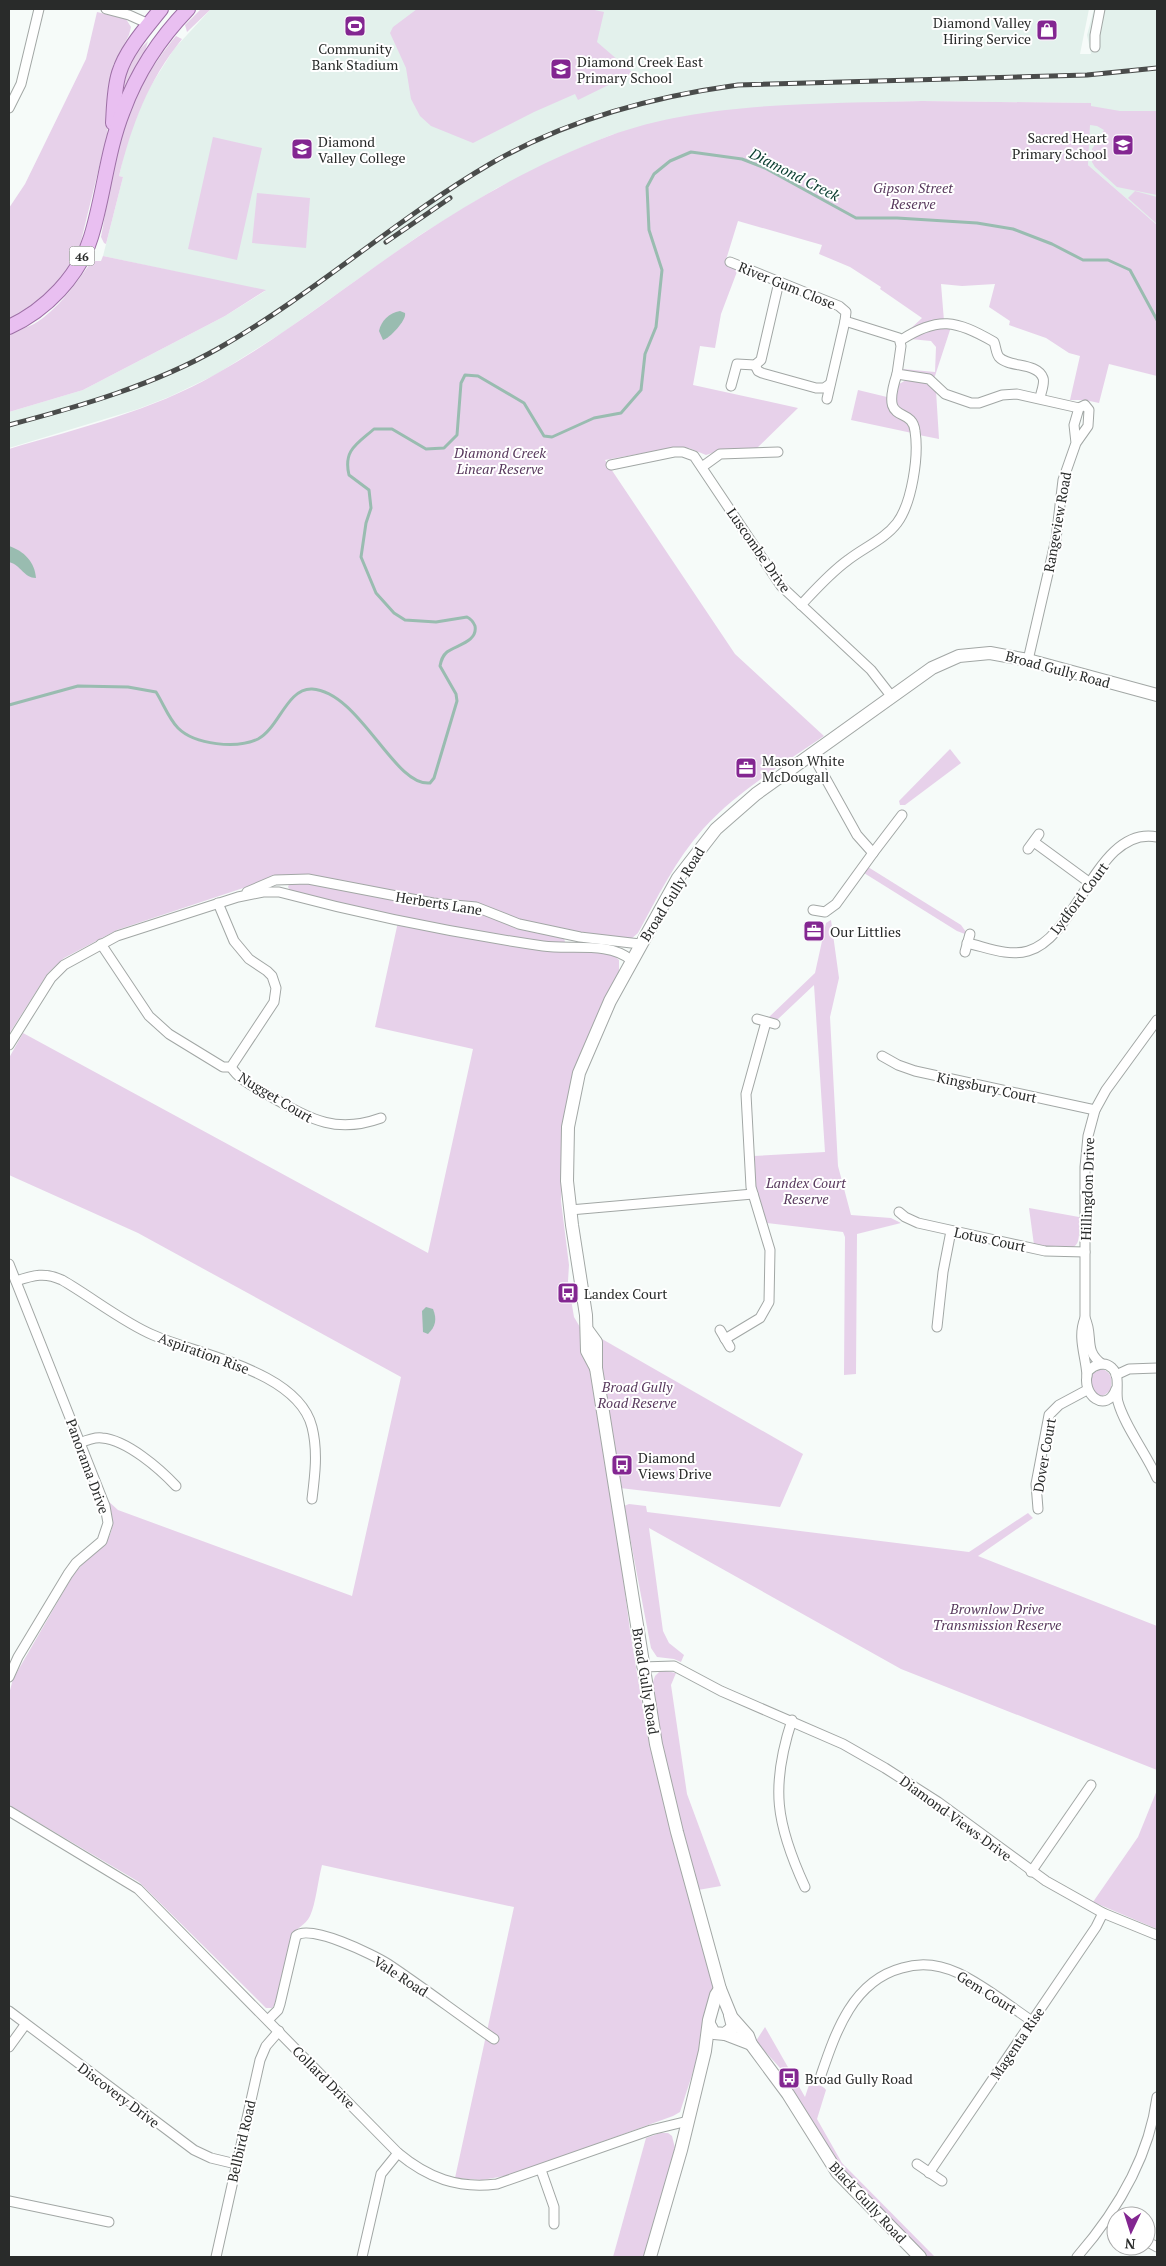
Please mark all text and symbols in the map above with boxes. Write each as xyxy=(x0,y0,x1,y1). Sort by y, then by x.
place label: Diamond Valley Hiring Service xyxy=(933,13,1032,48)
sports icon: Community Bank Stadium xyxy=(343,14,367,38)
shop icon: Diamond Valley Hiring Service xyxy=(1035,18,1059,42)
place label: Community Bank Stadium xyxy=(312,39,398,74)
place label: Diamond Creek East Primary School xyxy=(577,52,704,87)
school or university icon: Diamond Creek East Primary School xyxy=(549,57,573,81)
place label: Sacred Heart Primary School xyxy=(1012,128,1108,163)
place label: Diamond Valley College xyxy=(318,132,406,167)
school or university icon: Sacred Heart Primary School xyxy=(1111,133,1135,157)
school or university icon: Diamond Valley College xyxy=(290,137,314,161)
water label: Diamond Creek xyxy=(746,142,844,206)
park label: Gipson Street Reserve xyxy=(873,178,953,213)
road number: 46 xyxy=(70,247,94,266)
street label: River Gum Close xyxy=(736,257,838,313)
park label: Diamond Creek Linear Reserve xyxy=(453,443,546,478)
street label: Rangeview Road xyxy=(1039,470,1075,574)
street label: Luscombe Drive xyxy=(723,504,795,596)
street label: Broad Gully Road xyxy=(1003,646,1113,692)
place label: Mason White McDougall xyxy=(762,751,844,786)
office icon: Mason White McDougall xyxy=(734,756,758,780)
street label: Broad Gully Road xyxy=(635,843,709,945)
street label: Lydford Court xyxy=(1046,857,1113,938)
street label: Herberts Lane xyxy=(394,887,484,919)
office icon: Our Littlies xyxy=(802,919,826,943)
place label: Our Littlies xyxy=(830,922,901,941)
street label: Nugget Court xyxy=(235,1067,317,1127)
street label: Kingsbury Court xyxy=(935,1067,1040,1107)
street label: Hillingdon Drive xyxy=(1076,1137,1098,1241)
park label: Landex Court Reserve xyxy=(765,1173,846,1208)
street label: Lotus Court xyxy=(952,1222,1028,1256)
bus stop icon: Landex Court xyxy=(556,1281,580,1305)
place label: Landex Court xyxy=(584,1284,668,1303)
street label: Aspiration Rise xyxy=(156,1328,252,1378)
park label: Broad Gully Road Reserve xyxy=(596,1377,677,1412)
street label: Panorama Drive xyxy=(62,1416,114,1516)
street label: Dover Court xyxy=(1028,1416,1060,1494)
place label: Diamond Views Drive xyxy=(638,1448,712,1483)
bus stop icon: Diamond Views Drive xyxy=(610,1453,634,1477)
park label: Brownlow Drive Transmission Reserve xyxy=(933,1599,1062,1634)
street label: Broad Gully Road xyxy=(628,1626,664,1736)
street label: Diamond Views Drive xyxy=(896,1771,1016,1865)
street label: Vale Road xyxy=(370,1951,432,2001)
street label: Gem Court xyxy=(953,1966,1021,2018)
street label: Magenta Rise xyxy=(986,2003,1048,2083)
street label: Collard Drive xyxy=(288,2041,360,2113)
street label: Discovery Drive xyxy=(74,2058,164,2132)
bus stop icon: Broad Gully Road xyxy=(777,2066,801,2090)
place label: Broad Gully Road xyxy=(805,2069,913,2088)
street label: Bellbird Road xyxy=(222,2098,260,2184)
street label: Black Gully Road xyxy=(825,2157,911,2247)
north arrow xyxy=(1106,2206,1156,2256)
text: N xyxy=(1124,2235,1136,2254)

